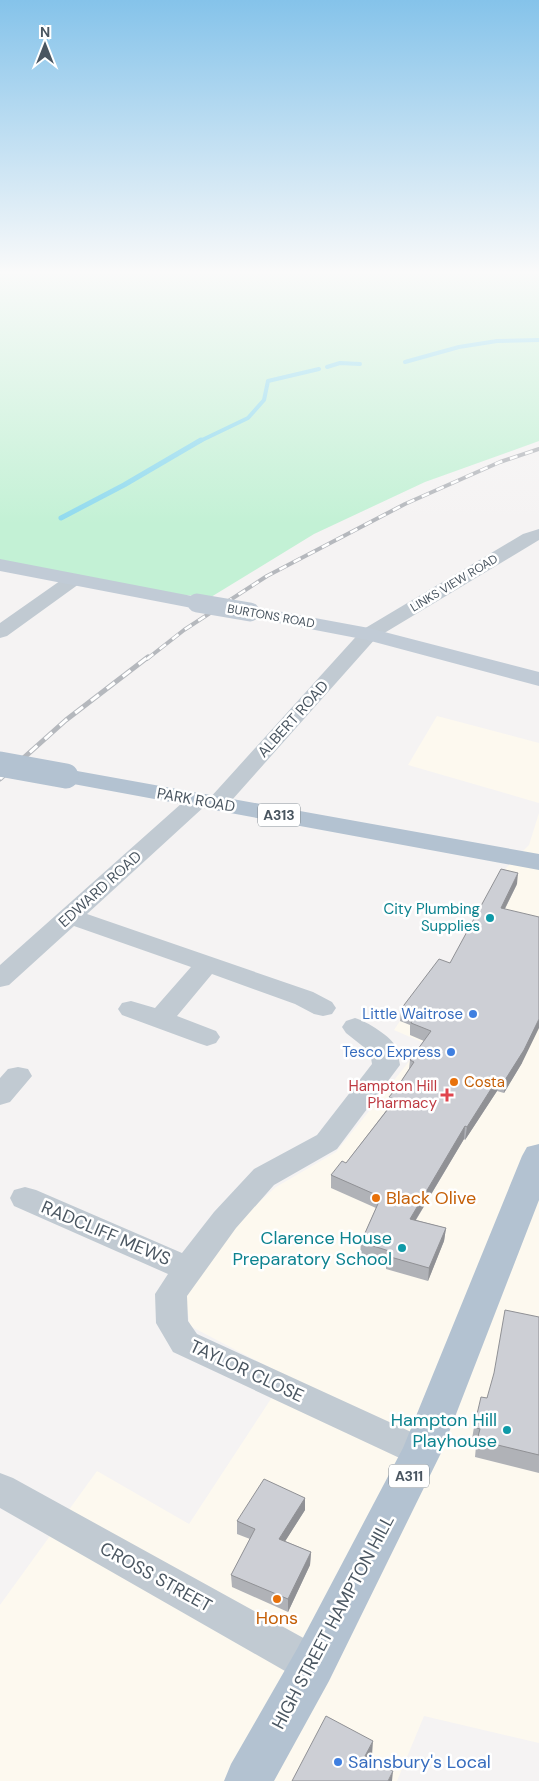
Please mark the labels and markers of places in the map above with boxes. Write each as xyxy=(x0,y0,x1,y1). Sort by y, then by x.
place label: City Plumbing Supplies xyxy=(383,899,480,936)
marker: City Plumbing Supplies xyxy=(484,912,496,924)
place label: Little Waitrose xyxy=(362,1004,463,1024)
marker: Little Waitrose xyxy=(467,1008,479,1020)
place label: Tesco Express xyxy=(342,1042,441,1062)
marker: Tesco Express xyxy=(445,1046,457,1058)
place label: Costa xyxy=(464,1072,505,1092)
place label: Hampton Hill Pharmacy xyxy=(348,1076,438,1113)
marker: Costa xyxy=(448,1076,460,1088)
marker: Hampton Hill Pharmacy xyxy=(441,1089,453,1101)
place label: Black Olive xyxy=(386,1186,476,1210)
marker: Black Olive xyxy=(370,1192,382,1204)
place label: Clarence House Preparatory School xyxy=(232,1226,392,1271)
marker: Clarence House Preparatory School xyxy=(396,1242,408,1254)
place label: Hampton Hill Playhouse xyxy=(391,1408,497,1453)
marker: Hampton Hill Playhouse xyxy=(501,1424,513,1436)
marker: Hons xyxy=(271,1593,283,1605)
place label: Hons xyxy=(256,1606,298,1630)
place label: Sainsbury's Local xyxy=(348,1750,491,1774)
marker: Sainsbury's Local xyxy=(332,1756,344,1768)

